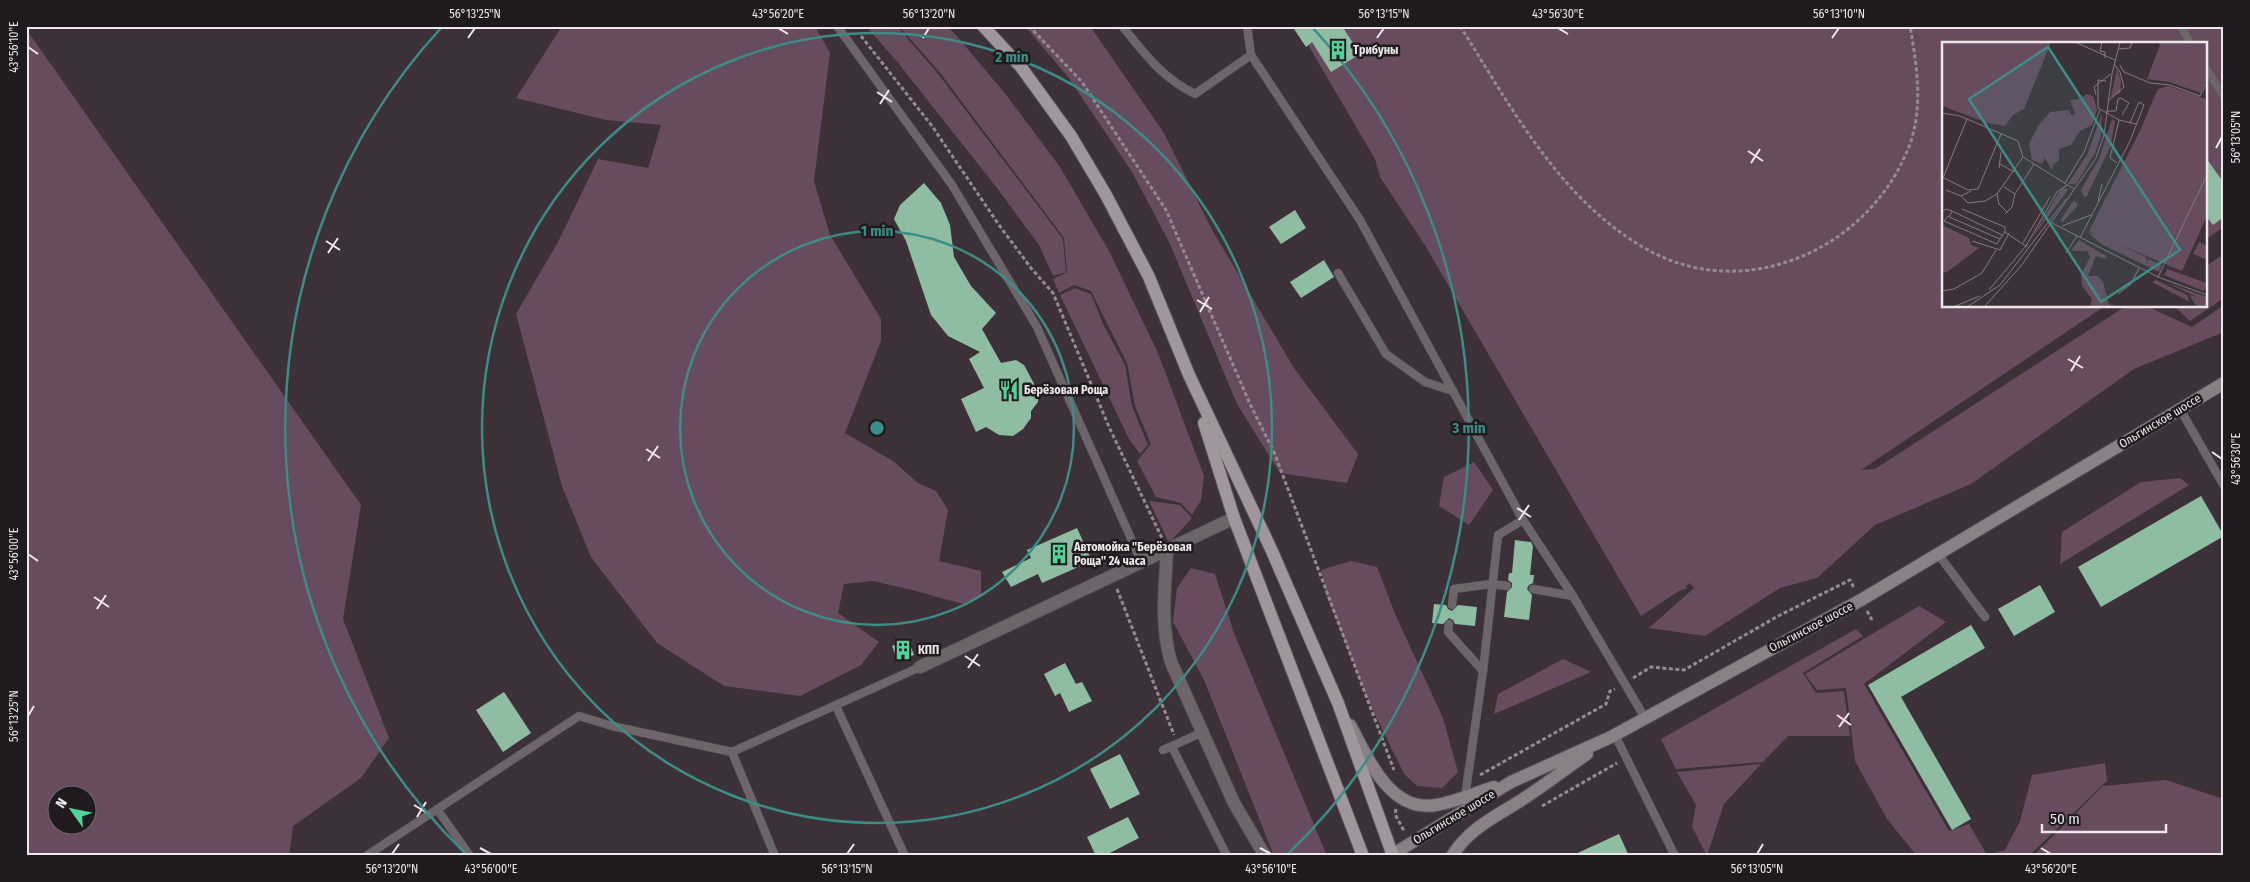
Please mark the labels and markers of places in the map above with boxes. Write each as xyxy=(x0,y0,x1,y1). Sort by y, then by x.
building icon: Трибуны xyxy=(1327,39,1349,61)
place label: Трибуны xyxy=(1353,43,1398,57)
restaurant icon: Берёзовая Роща xyxy=(998,379,1020,401)
place label: Берёзовая Роща xyxy=(1024,383,1108,397)
centre of rings xyxy=(868,419,886,437)
place label: Автомойка "Берёзовая Роща" 24 часа xyxy=(1073,540,1192,568)
building icon: Автомойка "Берёзовая Роща" 24 часа xyxy=(1048,543,1070,565)
building icon: КПП xyxy=(892,639,914,661)
place label: КПП xyxy=(918,643,939,657)

